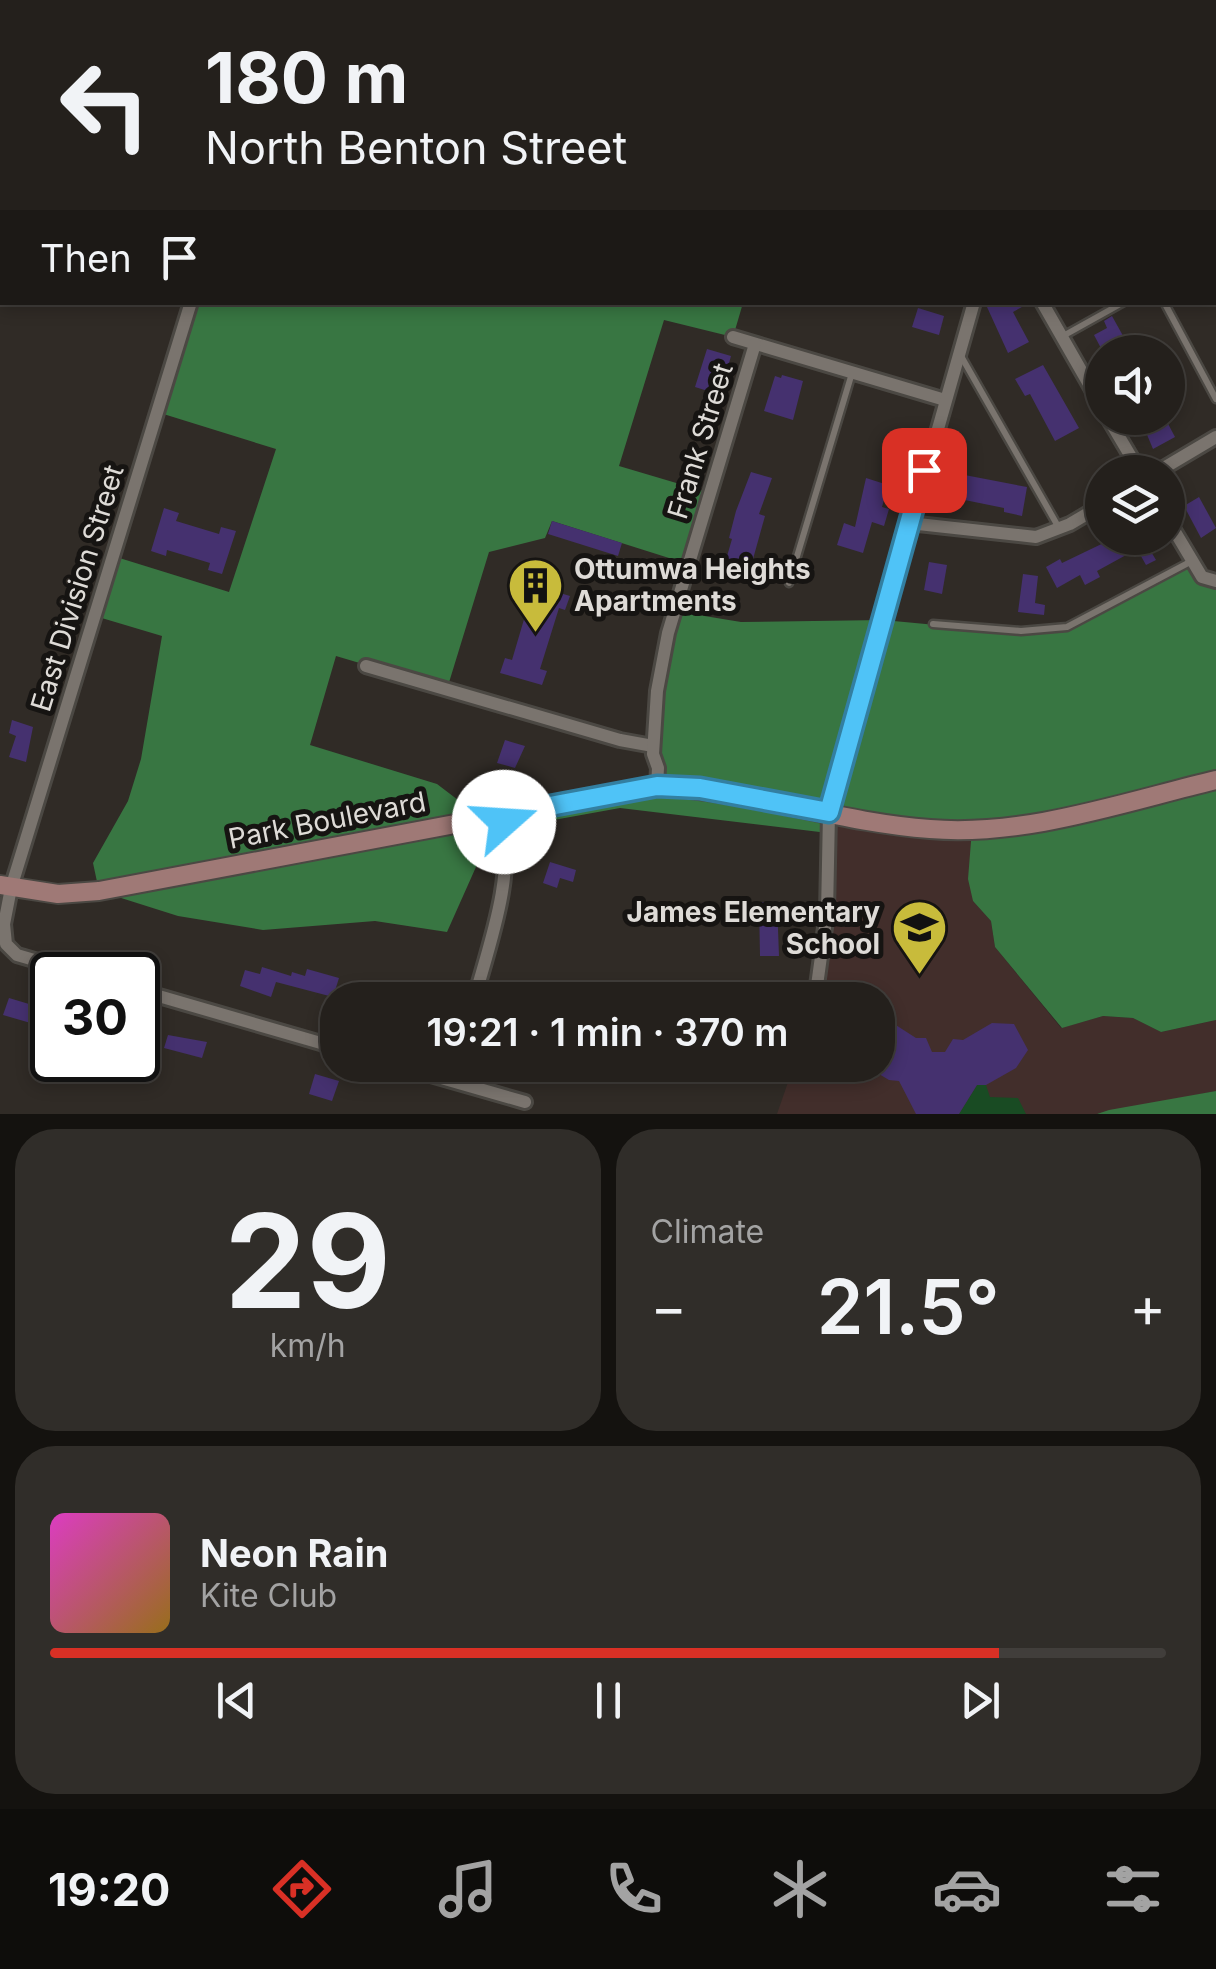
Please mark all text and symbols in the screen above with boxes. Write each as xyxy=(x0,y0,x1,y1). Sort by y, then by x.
text: 180 m xyxy=(205,35,408,120)
icon: left xyxy=(40,40,170,170)
text: North Benton Street xyxy=(205,120,627,175)
icon: arrive xyxy=(152,230,207,285)
text: Then xyxy=(40,235,132,281)
map controls xyxy=(1085,335,1185,555)
button: sound xyxy=(1085,335,1185,435)
street label: Frank Street xyxy=(660,359,740,523)
pin xyxy=(882,428,967,513)
icon: arrive xyxy=(897,443,952,498)
button: layers xyxy=(1085,455,1185,555)
street label: East Division Street xyxy=(23,461,131,715)
place label: Ottumwa Heights Apartments xyxy=(574,552,811,618)
building icon: Ottumwa Heights Apartments xyxy=(505,555,565,634)
position arrow xyxy=(452,770,556,874)
street label: Park Boulevard xyxy=(225,784,429,856)
place label: James Elementary School xyxy=(627,895,880,961)
school or university icon: James Elementary School xyxy=(889,898,949,977)
speed limit sign: 30 xyxy=(30,952,160,1082)
text: 19:21 · 1 min · 370 m xyxy=(426,1009,789,1055)
text: 29 xyxy=(225,1182,391,1339)
text: Climate xyxy=(651,1212,764,1251)
text: 21.5° xyxy=(817,1261,1000,1352)
text: − xyxy=(651,1274,687,1340)
text: + xyxy=(1130,1274,1166,1340)
text: km/h xyxy=(270,1326,346,1365)
text: Neon Rain xyxy=(200,1530,388,1576)
text: Kite Club xyxy=(200,1576,337,1615)
icon: previous xyxy=(209,1673,264,1728)
icon: pause xyxy=(581,1673,636,1728)
icon: next xyxy=(953,1673,1008,1728)
icon: directions xyxy=(267,1854,337,1924)
icon: music xyxy=(433,1854,503,1924)
icon: phone xyxy=(599,1854,669,1924)
icon: climate xyxy=(765,1854,835,1924)
icon: car xyxy=(932,1854,1002,1924)
icon: filters xyxy=(1098,1854,1168,1924)
text: 19:20 xyxy=(48,1862,170,1917)

